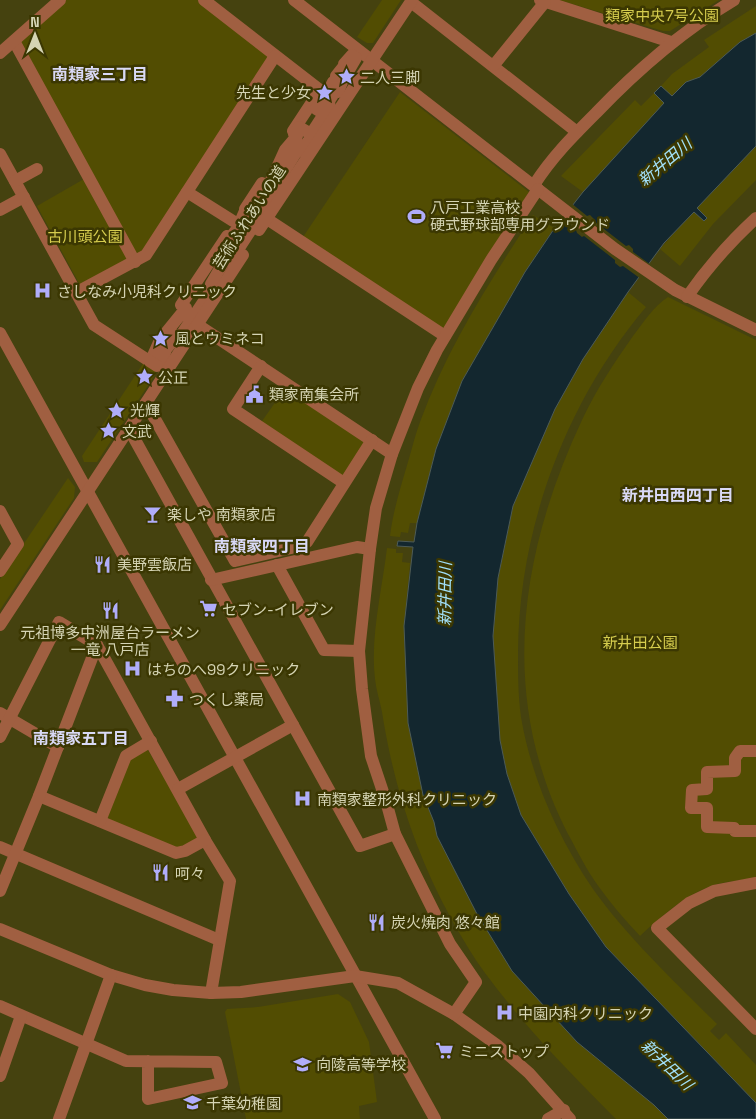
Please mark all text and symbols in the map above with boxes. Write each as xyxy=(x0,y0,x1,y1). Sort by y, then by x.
park label: 類家中央7号公園 xyxy=(605,6,719,25)
north arrow xyxy=(10,10,60,60)
text: N xyxy=(30,13,40,31)
district label: 南類家三丁目 xyxy=(52,64,148,85)
place icon: 二人三脚 xyxy=(336,67,356,87)
place label: 二人三脚 xyxy=(360,68,420,87)
place icon: 先生と少女 xyxy=(315,82,335,102)
place label: 先生と少女 xyxy=(236,83,311,102)
water label: 新井田川 xyxy=(634,132,698,191)
street label: 芸術ふれあいの道 xyxy=(208,161,290,273)
place label: 八戸工業高校 硬式野球部専用グラウンド xyxy=(430,198,610,234)
sports icon: 八戸工業高校 硬式野球部専用グラウンド xyxy=(406,206,426,226)
park label: 古川頭公園 xyxy=(47,227,123,246)
hospital icon: さしなみ小児科クリニック xyxy=(33,281,53,301)
place label: さしなみ小児科クリニック xyxy=(57,282,237,301)
place icon: 風とウミネコ xyxy=(151,328,171,348)
place label: 風とウミネコ xyxy=(175,329,265,348)
place icon: 公正 xyxy=(134,367,154,387)
place label: 公正 xyxy=(158,368,188,387)
public building icon: 類家南集会所 xyxy=(245,384,265,404)
place label: 類家南集会所 xyxy=(269,385,359,404)
place icon: 光輝 xyxy=(106,400,126,420)
place label: 光輝 xyxy=(130,401,160,420)
place icon: 文武 xyxy=(98,421,118,441)
place label: 文武 xyxy=(122,422,152,441)
district label: 新井田西四丁目 xyxy=(622,485,734,506)
bar icon: 楽しや 南類家店 xyxy=(143,504,163,524)
place label: 楽しや 南類家店 xyxy=(167,505,276,524)
district label: 南類家四丁目 xyxy=(214,536,310,557)
restaurant icon: 美野雲飯店 xyxy=(93,554,113,574)
place label: 美野雲飯店 xyxy=(117,555,192,574)
water label: 新井田川 xyxy=(434,560,456,626)
supermarket icon: セブン-イレブン xyxy=(198,599,218,619)
place label: セブン-イレブン xyxy=(222,600,334,619)
restaurant icon: 元祖博多中洲屋台ラーメン 一竜 八戸店 xyxy=(100,601,120,621)
place label: 元祖博多中洲屋台ラーメン 一竜 八戸店 xyxy=(20,623,200,659)
park label: 新井田公園 xyxy=(602,633,678,652)
hospital icon: はちのへ99クリニック xyxy=(123,659,143,679)
place label: はちのへ99クリニック xyxy=(147,660,300,679)
pharmacy icon: つくし薬局 xyxy=(165,689,185,709)
place label: つくし薬局 xyxy=(189,690,264,709)
district label: 南類家五丁目 xyxy=(33,728,129,749)
hospital icon: 南類家整形外科クリニック xyxy=(293,789,313,809)
place label: 南類家整形外科クリニック xyxy=(317,790,497,809)
restaurant icon: 呵々 xyxy=(151,863,171,883)
place label: 呵々 xyxy=(175,864,205,883)
restaurant icon: 炭火焼肉 悠々館 xyxy=(367,912,387,932)
place label: 炭火焼肉 悠々館 xyxy=(391,913,500,932)
hospital icon: 中園内科クリニック xyxy=(494,1003,514,1023)
place label: 中園内科クリニック xyxy=(518,1004,653,1023)
water label: 新井田川 xyxy=(637,1035,699,1096)
supermarket icon: ミニストップ xyxy=(435,1041,455,1061)
place label: ミニストップ xyxy=(459,1042,549,1061)
school or university icon: 向陵高等学校 xyxy=(292,1054,312,1074)
place label: 向陵高等学校 xyxy=(316,1055,406,1074)
school or university icon: 千葉幼稚園 xyxy=(182,1093,202,1113)
place label: 千葉幼稚園 xyxy=(206,1094,281,1113)

